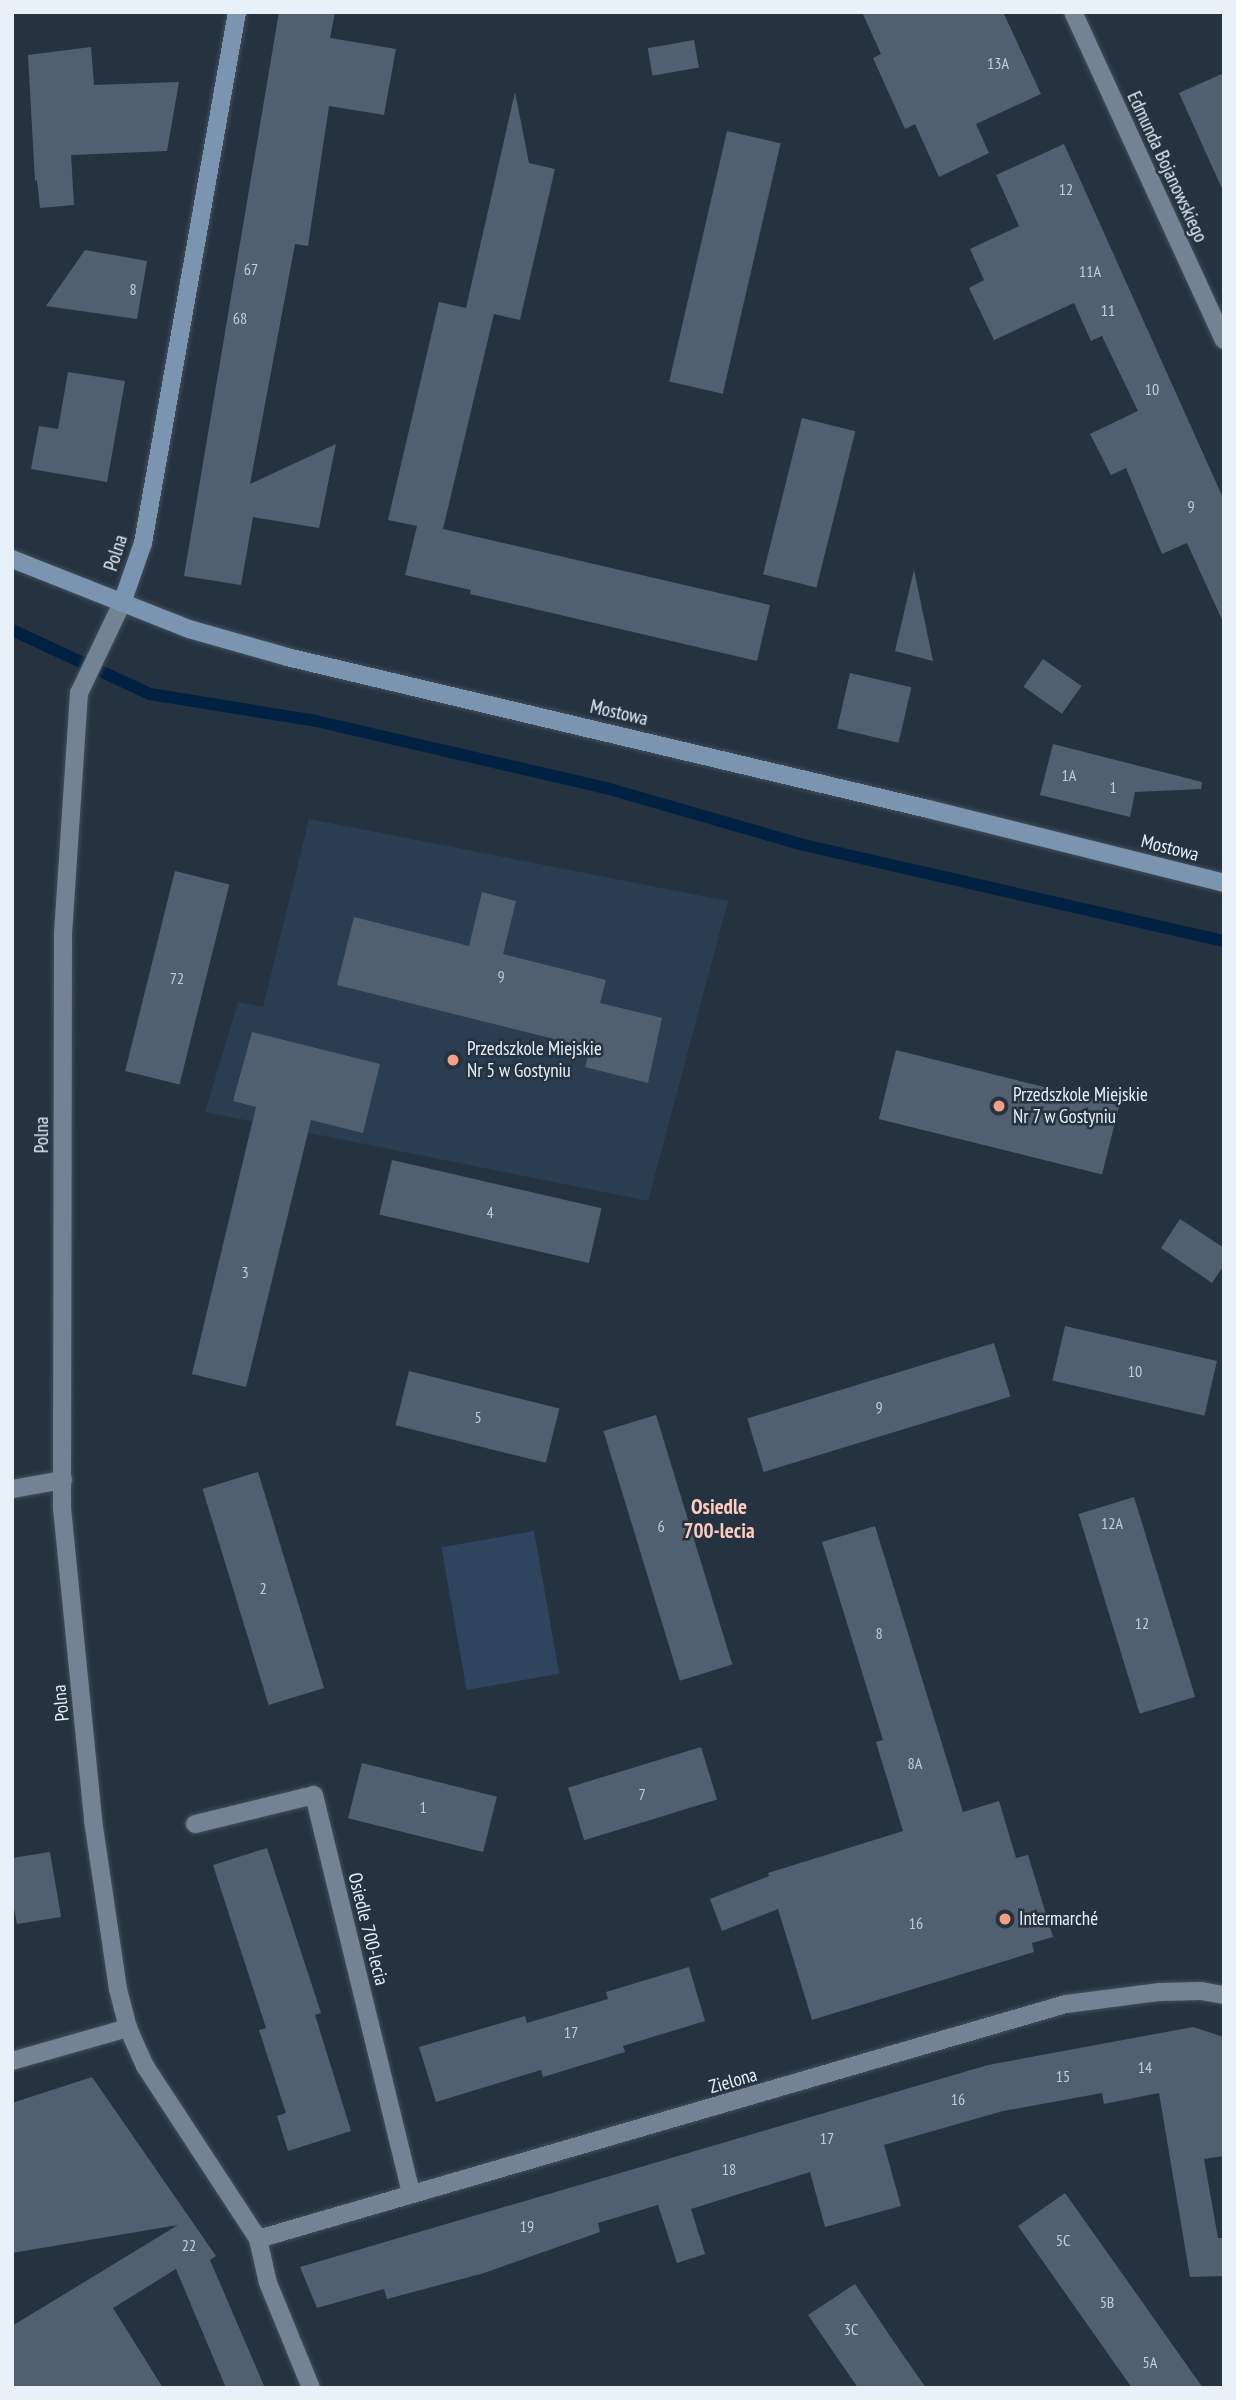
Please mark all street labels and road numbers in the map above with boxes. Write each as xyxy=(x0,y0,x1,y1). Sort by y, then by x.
street label: Edmunda Bojanowskiego xyxy=(1122,88,1212,246)
street label: Polna xyxy=(100,532,132,574)
street label: Mostowa xyxy=(588,695,650,731)
street label: Mostowa xyxy=(1139,830,1201,866)
street label: Polna xyxy=(31,1117,53,1153)
street label: Polna xyxy=(48,1684,74,1722)
street label: Osiedle 700-lecia xyxy=(343,1870,393,1988)
street label: Zielona xyxy=(706,2063,760,2099)

